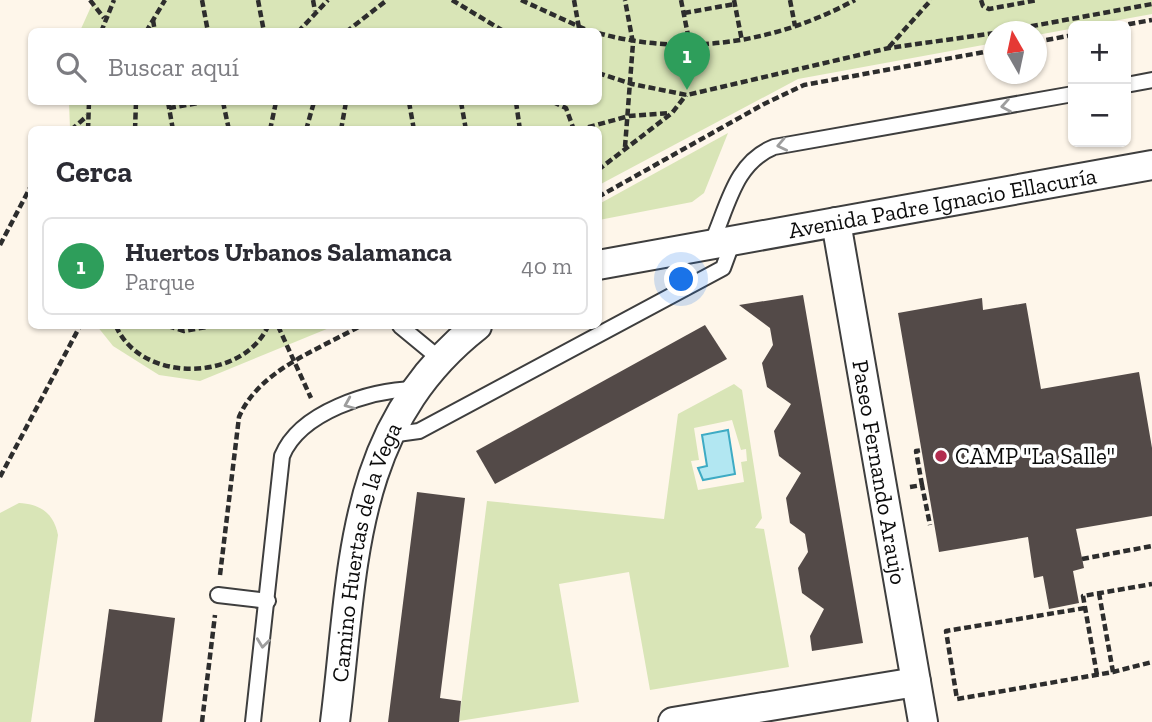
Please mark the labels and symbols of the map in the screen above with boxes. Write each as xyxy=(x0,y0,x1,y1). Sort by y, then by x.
north arrow xyxy=(984,21,1047,84)
pin: 1 xyxy=(664,32,710,90)
one-way arrow xyxy=(1000,98,1012,113)
one-way arrow xyxy=(776,137,788,152)
street label: Avenida Padre Ignacio Ellacuría xyxy=(786,161,1099,244)
your location xyxy=(664,262,698,296)
street label: Paseo Fernando Araujo xyxy=(846,358,913,587)
one-way arrow xyxy=(344,396,357,410)
street label: Camino Huertas de la Vega xyxy=(326,418,407,684)
place label: CAMP "La Salle" xyxy=(955,442,1115,470)
marker: CAMP "La Salle" xyxy=(933,448,949,464)
one-way arrow xyxy=(256,637,271,648)

